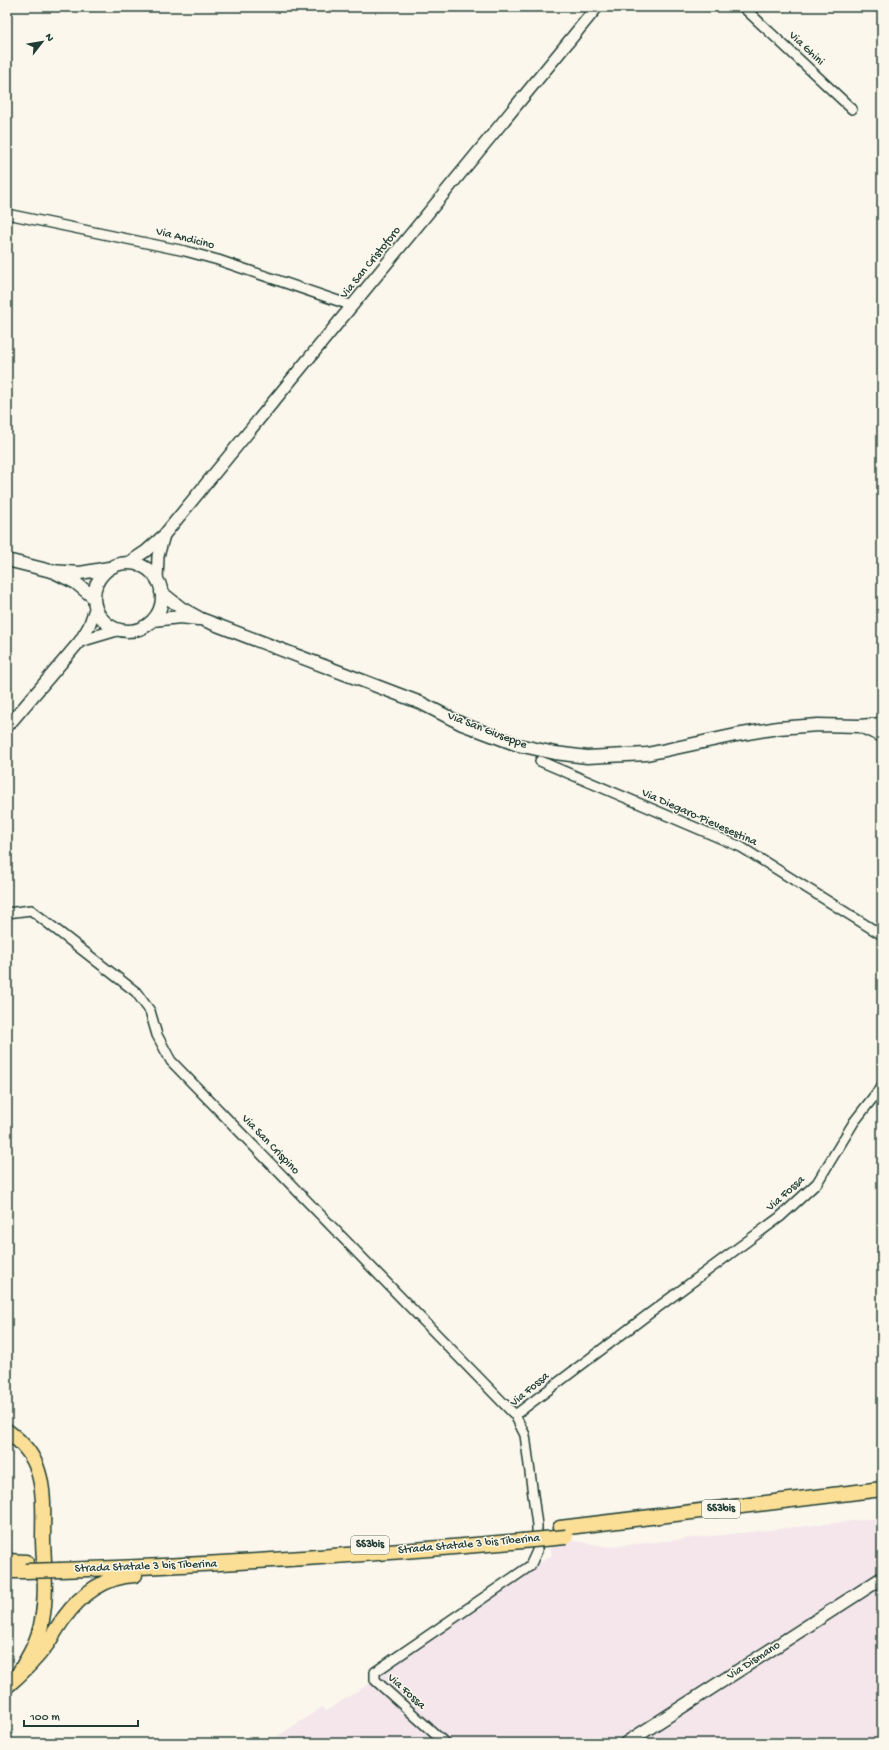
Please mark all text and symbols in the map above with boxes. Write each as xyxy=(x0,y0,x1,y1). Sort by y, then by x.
north arrow xyxy=(22,22,62,62)
street label: Via Ghini xyxy=(785,28,827,69)
text: N xyxy=(42,32,56,44)
street label: Via San Cristoforo xyxy=(337,224,404,303)
street label: Via Andicino xyxy=(153,225,216,253)
street label: Via San Giuseppe xyxy=(444,709,529,753)
street label: Via Diegaro-Pievesestina xyxy=(638,786,759,850)
street label: Via San Crispino xyxy=(237,1111,302,1178)
street label: Via Fossa xyxy=(763,1173,808,1215)
street label: Via Fossa xyxy=(507,1369,553,1411)
road number: SS3bis xyxy=(702,1500,740,1518)
street label: Strada Statale 3 bis Tiberina xyxy=(397,1532,541,1558)
road number: SS3bis xyxy=(351,1536,389,1554)
street label: Strada Statale 3 bis Tiberina xyxy=(75,1558,218,1576)
street label: Via Dismano xyxy=(724,1639,783,1684)
street label: Via Fossa xyxy=(383,1671,428,1713)
scale bar xyxy=(24,1702,138,1728)
text: 100 m xyxy=(29,1711,60,1725)

